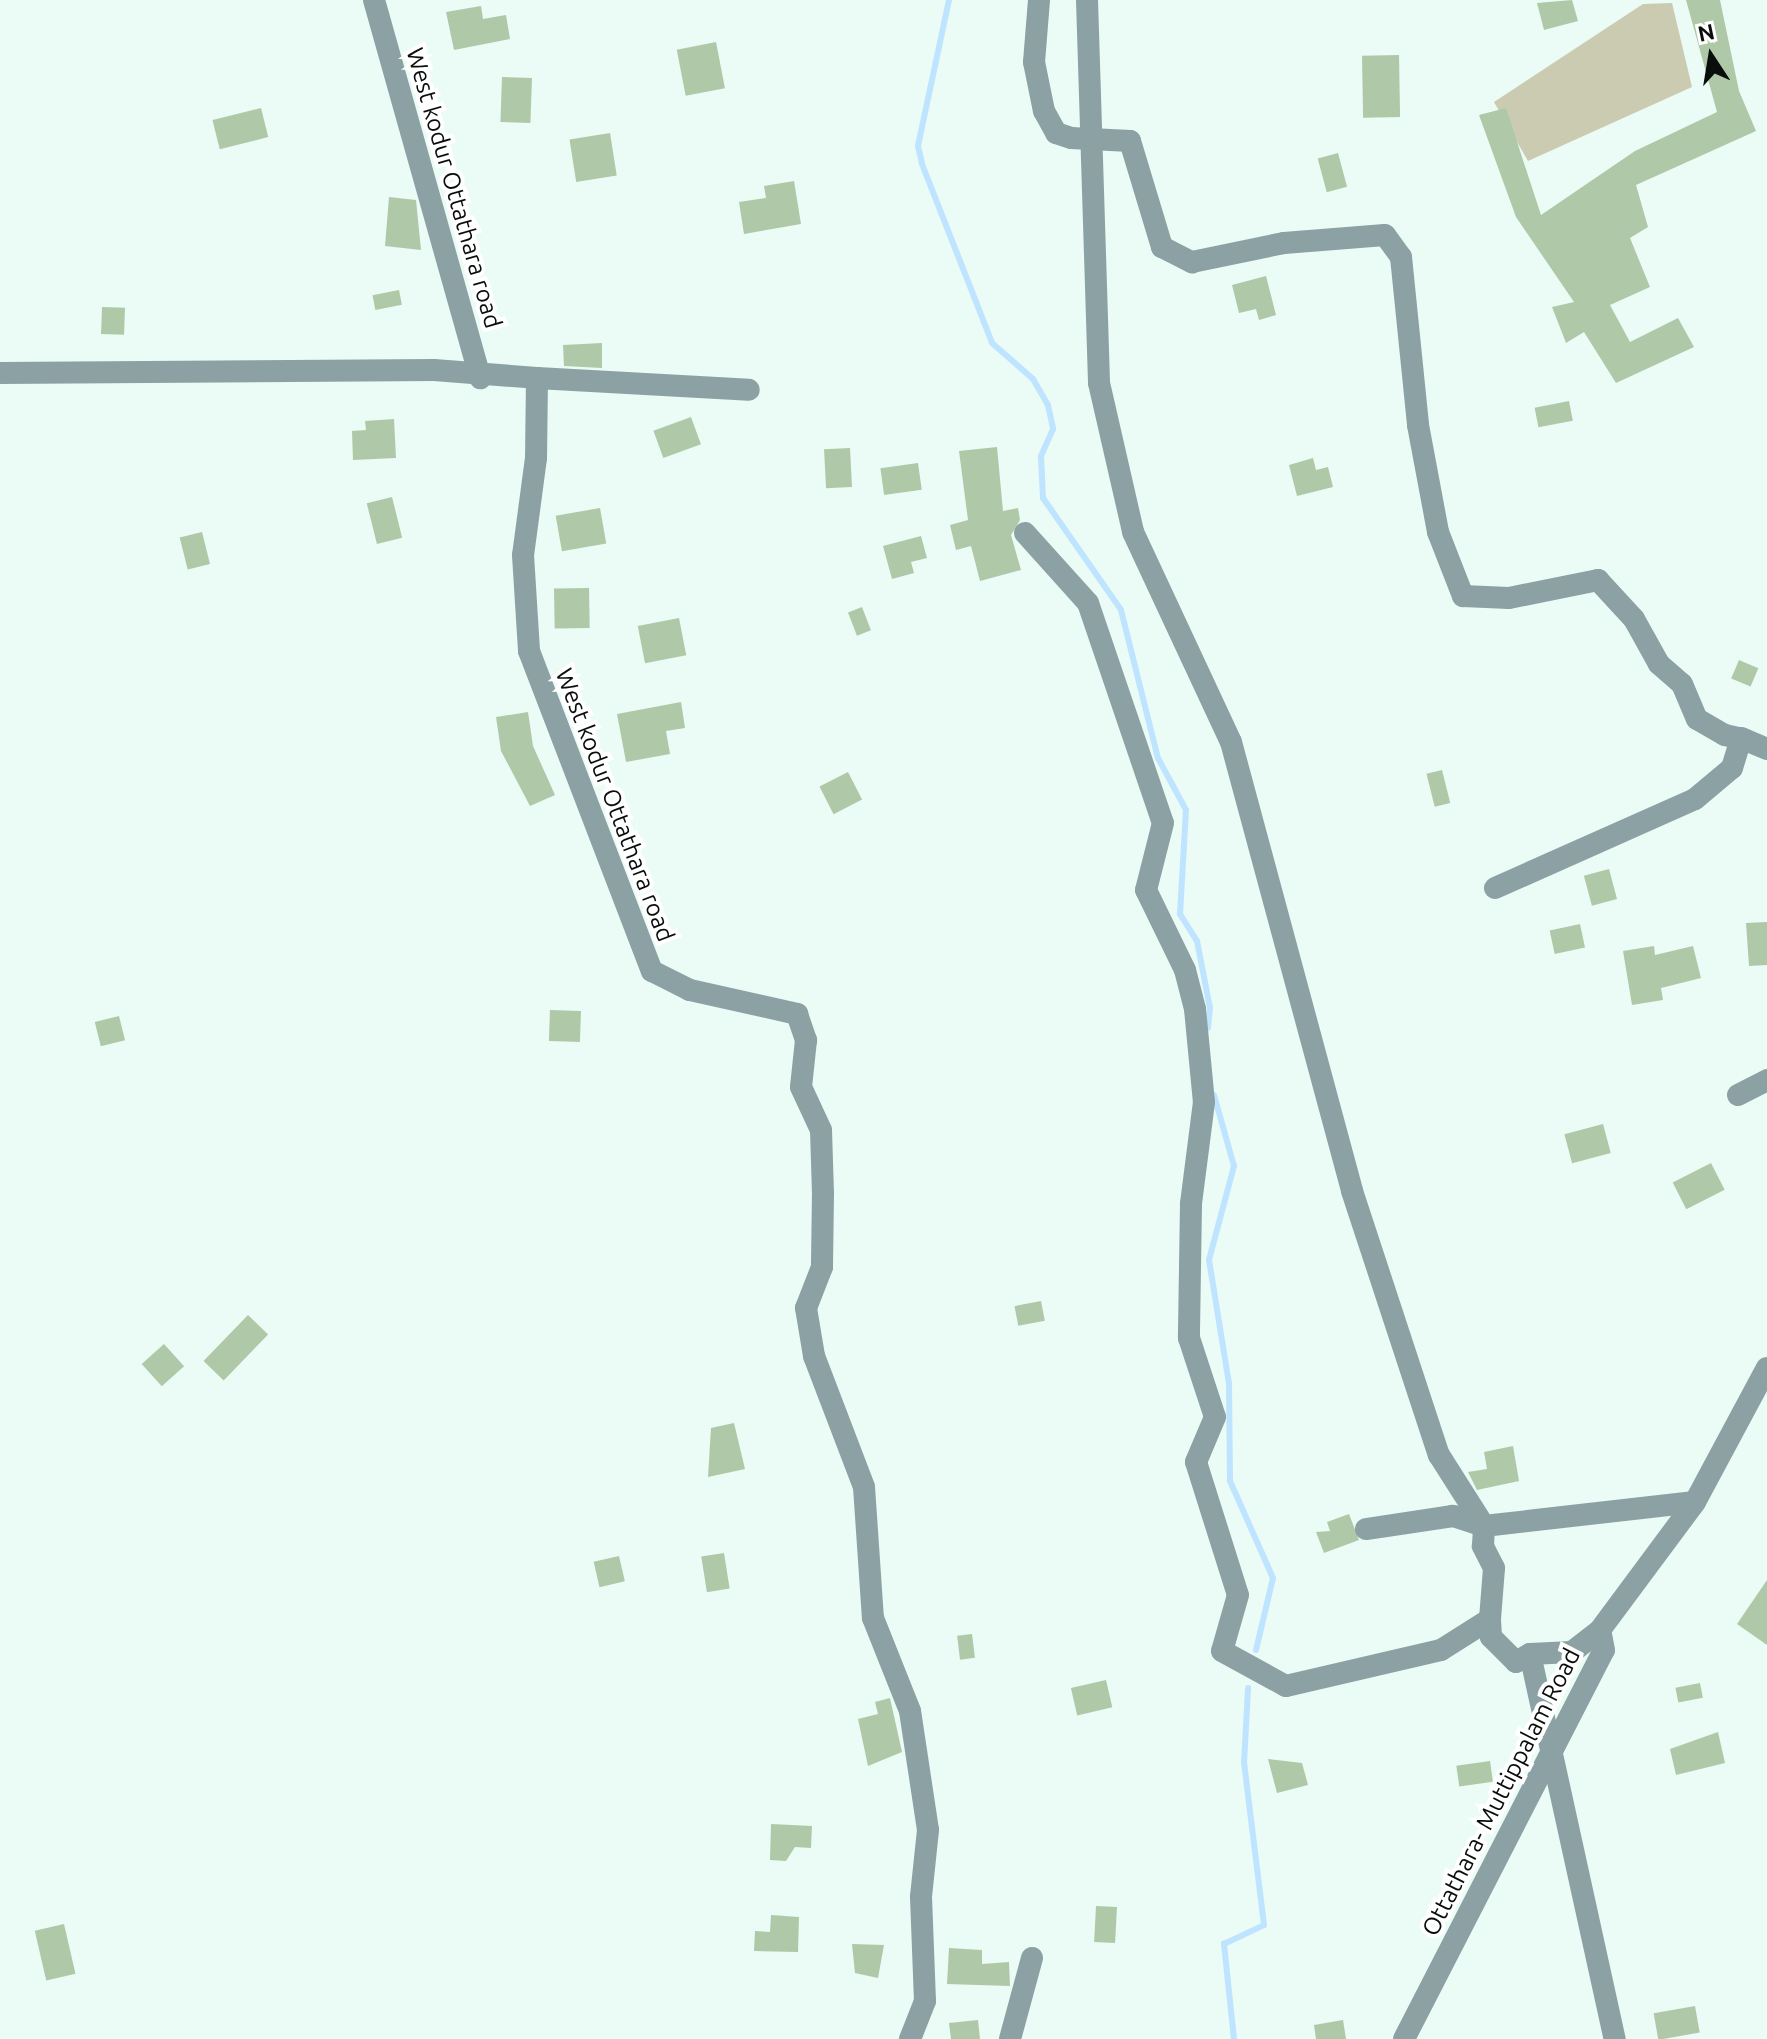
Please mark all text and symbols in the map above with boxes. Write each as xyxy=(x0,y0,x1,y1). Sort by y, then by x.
north arrow xyxy=(1671,16,1751,96)
text: N xyxy=(1695,18,1717,46)
street label: West kodur Ottathara road xyxy=(400,45,508,331)
street label: West kodur Ottathara road xyxy=(550,664,680,946)
street label: Ottathara- Muttippalam Road xyxy=(1416,1643,1586,1941)

